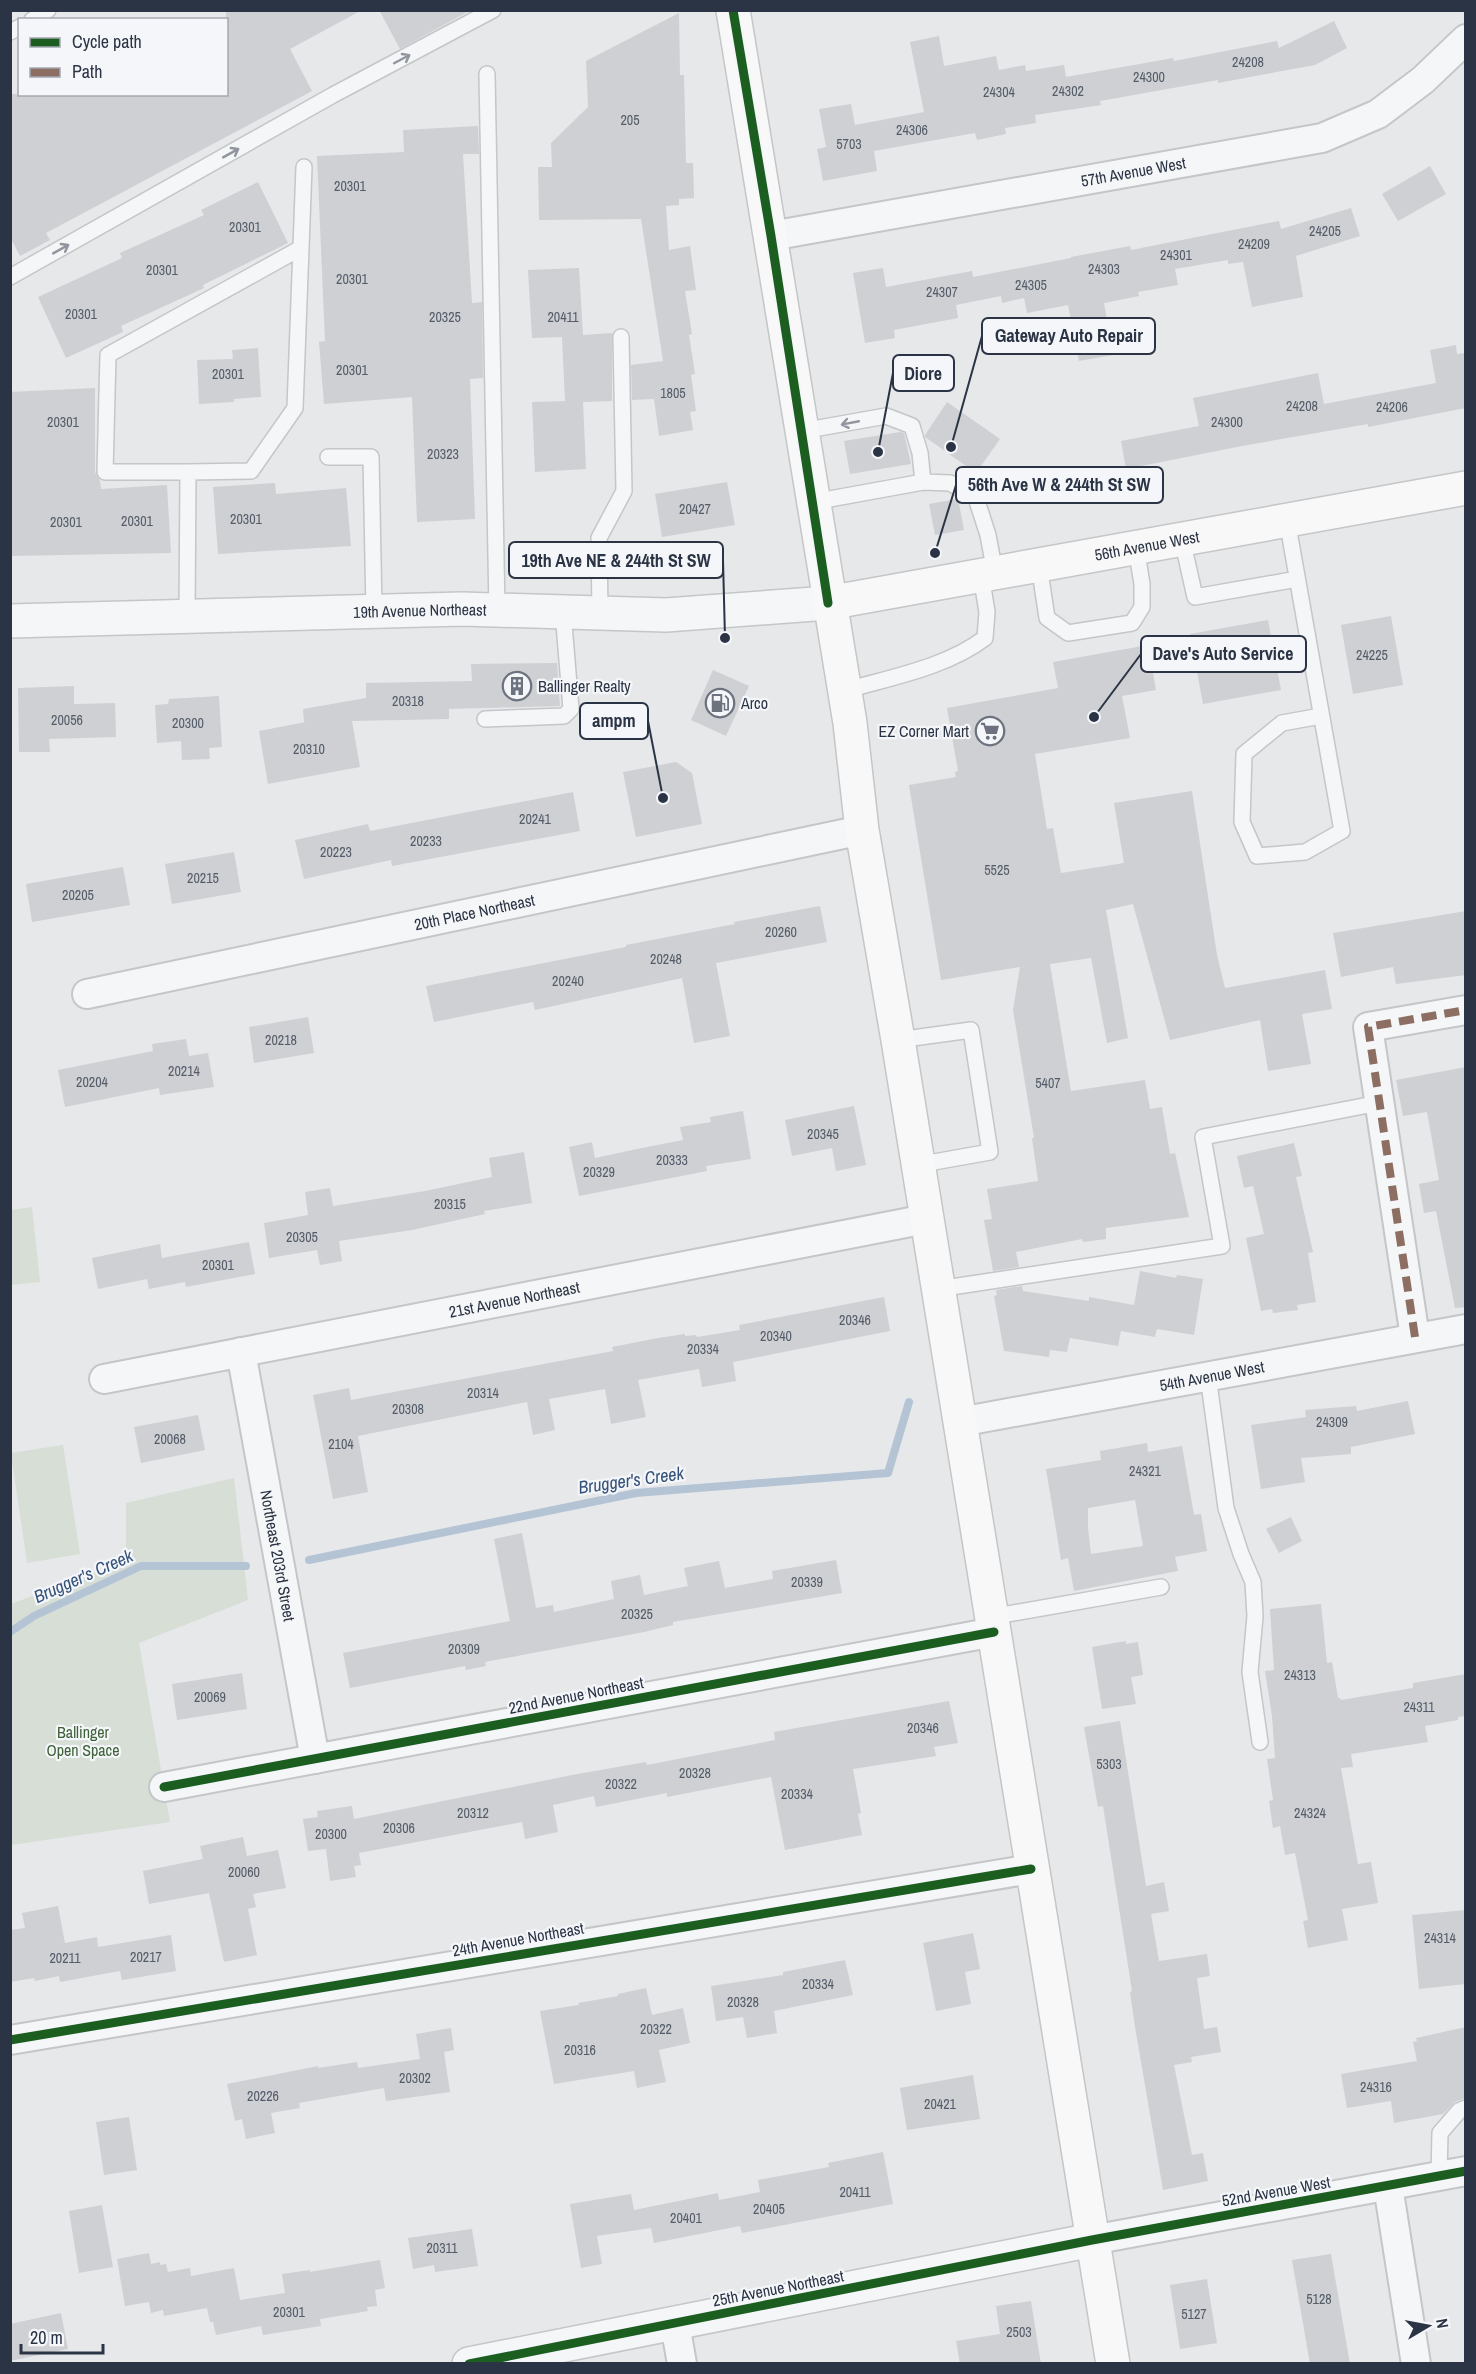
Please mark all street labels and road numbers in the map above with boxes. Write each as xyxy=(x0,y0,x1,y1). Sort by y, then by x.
street label: 57th Avenue West xyxy=(1079,151,1188,192)
street label: 56th Avenue West xyxy=(1093,525,1201,566)
street label: 19th Avenue Northeast xyxy=(353,598,487,623)
street label: 20th Place Northeast xyxy=(412,888,537,935)
street label: 21st Avenue Northeast xyxy=(447,1276,582,1323)
street label: 54th Avenue West xyxy=(1158,1355,1266,1396)
street label: Northeast 203rd Street xyxy=(255,1488,301,1623)
street label: 22nd Avenue Northeast xyxy=(507,1671,646,1719)
street label: 24th Avenue Northeast xyxy=(450,1917,586,1961)
street label: 52nd Avenue West xyxy=(1220,2171,1332,2211)
street label: 25th Avenue Northeast xyxy=(710,2264,846,2312)

